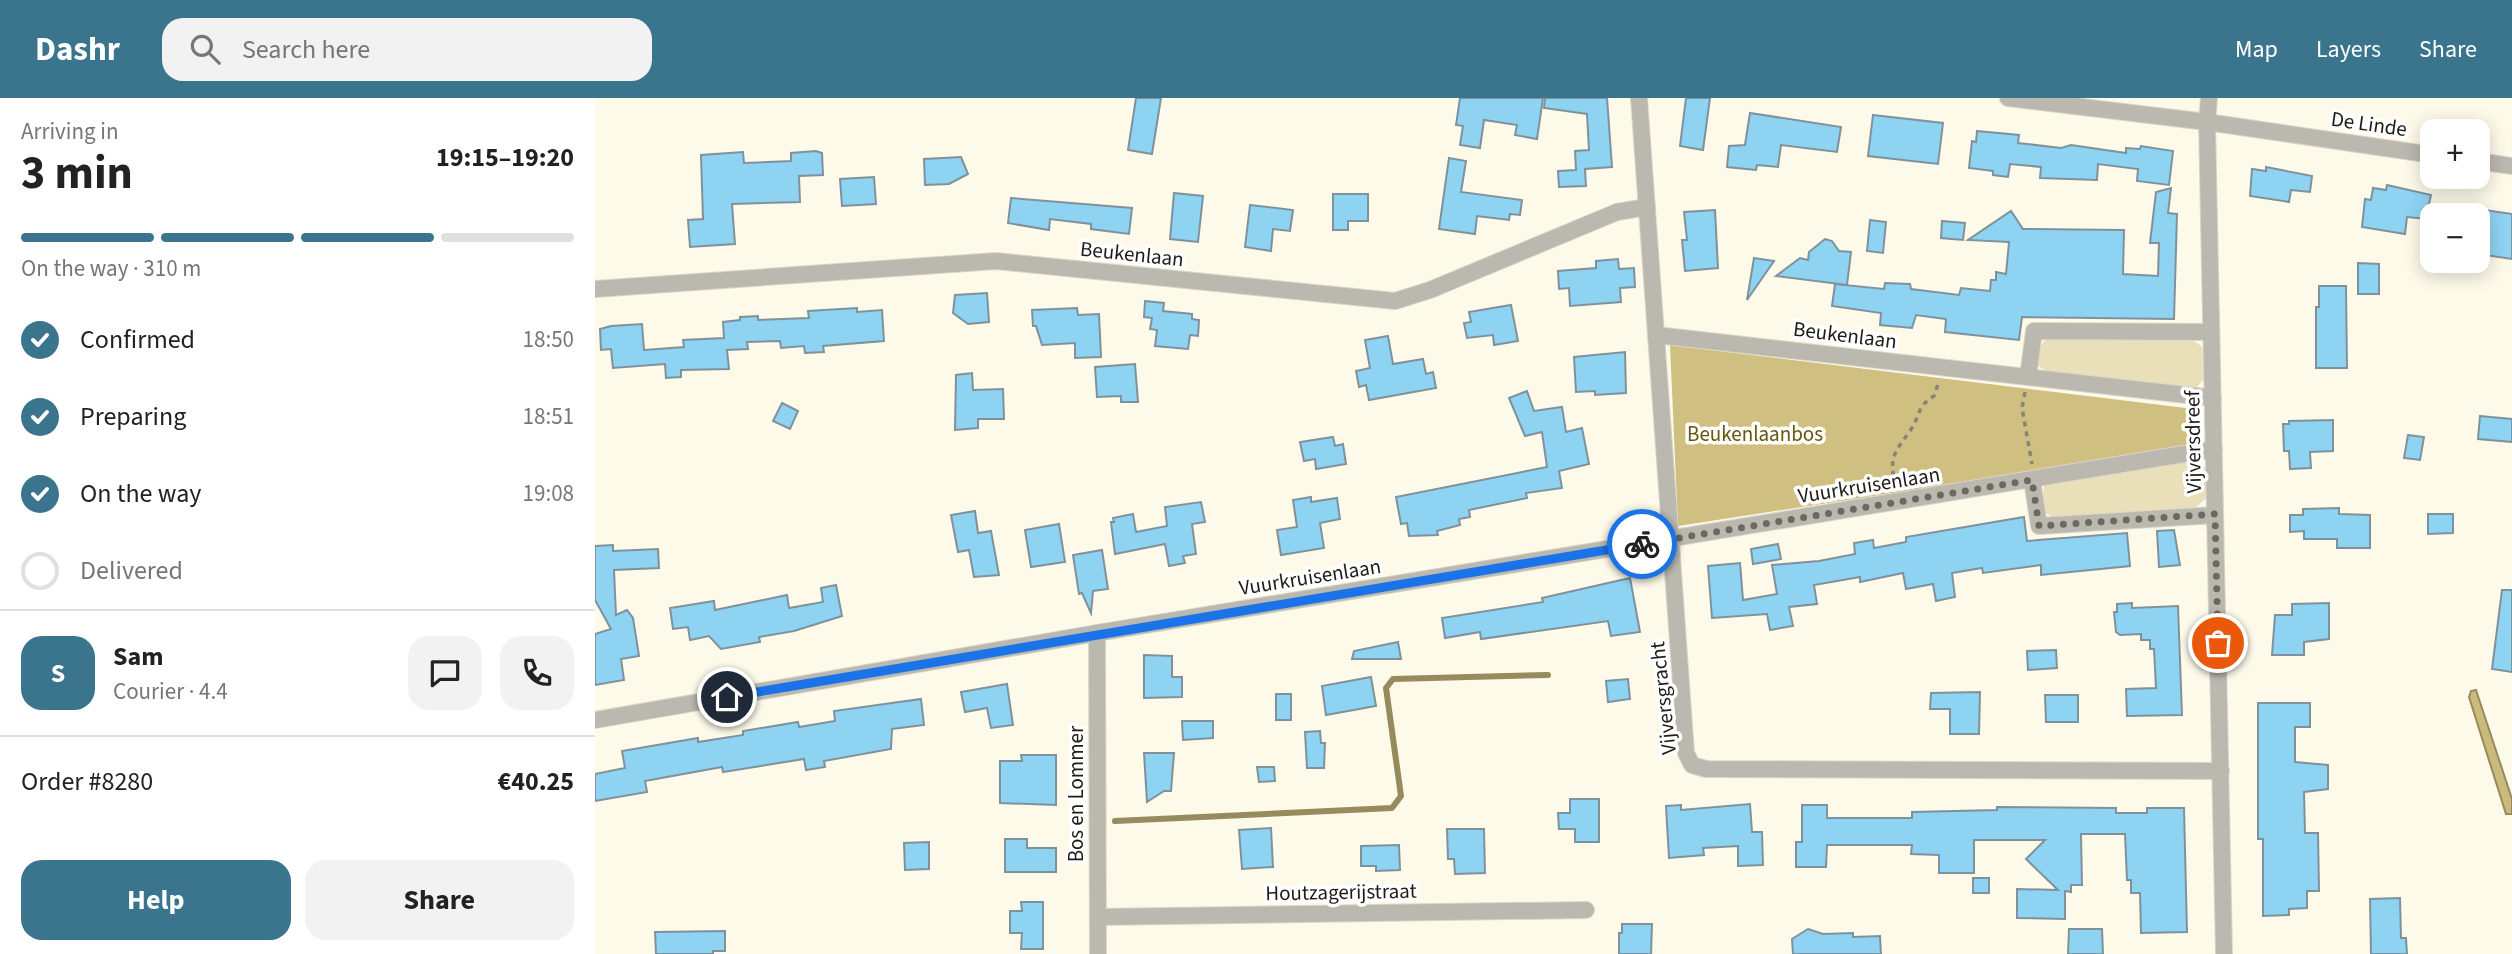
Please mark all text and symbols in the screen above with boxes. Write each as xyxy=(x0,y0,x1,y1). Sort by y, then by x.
search box xyxy=(162,18,652,81)
text: Dashr xyxy=(35,26,120,73)
icon: search xyxy=(186,30,224,68)
text: Search here xyxy=(242,31,370,68)
text: Map xyxy=(2235,32,2278,67)
text: Layers xyxy=(2316,32,2381,67)
text: Share xyxy=(2419,32,2477,67)
street label: De Linde xyxy=(2329,104,2409,144)
text: Arriving in xyxy=(21,115,119,148)
map controls xyxy=(2420,119,2490,273)
button: + xyxy=(2420,119,2490,189)
text: 19:15–19:20 xyxy=(436,139,574,176)
text: 3 min xyxy=(21,141,133,206)
button: − xyxy=(2420,203,2490,273)
street label: Beukenlaan xyxy=(1079,234,1185,274)
text: On the way · 310 m xyxy=(21,252,201,285)
street label: Beukenlaan xyxy=(1791,314,1899,356)
icon: check xyxy=(21,321,59,359)
text: Confirmed xyxy=(80,321,195,358)
text: 18:50 xyxy=(523,323,574,356)
street label: Vijversdreef xyxy=(2177,389,2209,494)
icon: check xyxy=(21,398,59,436)
text: Preparing xyxy=(80,398,186,435)
text: 18:51 xyxy=(523,400,574,433)
park label: Beukenlaanbos xyxy=(1687,419,1823,449)
street label: Vuurkruisenlaan xyxy=(1796,459,1942,511)
icon: check xyxy=(21,475,59,513)
text: On the way xyxy=(80,475,201,512)
text: 19:08 xyxy=(523,477,574,510)
courier xyxy=(1607,509,1677,579)
icon: bike xyxy=(1623,525,1661,563)
street label: Vuurkruisenlaan xyxy=(1237,551,1383,603)
text: Delivered xyxy=(80,552,183,589)
pin xyxy=(2188,613,2248,673)
icon: bag xyxy=(2199,624,2237,662)
button: chat xyxy=(408,636,482,710)
button: phone xyxy=(500,636,574,710)
text: Sam xyxy=(113,638,163,675)
street label: Vijversgracht xyxy=(1642,640,1684,756)
text: S xyxy=(51,655,65,692)
pin xyxy=(697,667,757,727)
text: Courier · 4.4 xyxy=(113,675,228,708)
icon: home xyxy=(708,678,746,716)
street label: Bos en Lommer xyxy=(1061,725,1091,862)
text: Order #8280 xyxy=(21,763,153,800)
text: €40.25 xyxy=(498,763,574,800)
button: Help xyxy=(21,860,291,940)
button: Share xyxy=(305,860,574,940)
street label: Houtzagerijstraat xyxy=(1265,876,1417,908)

